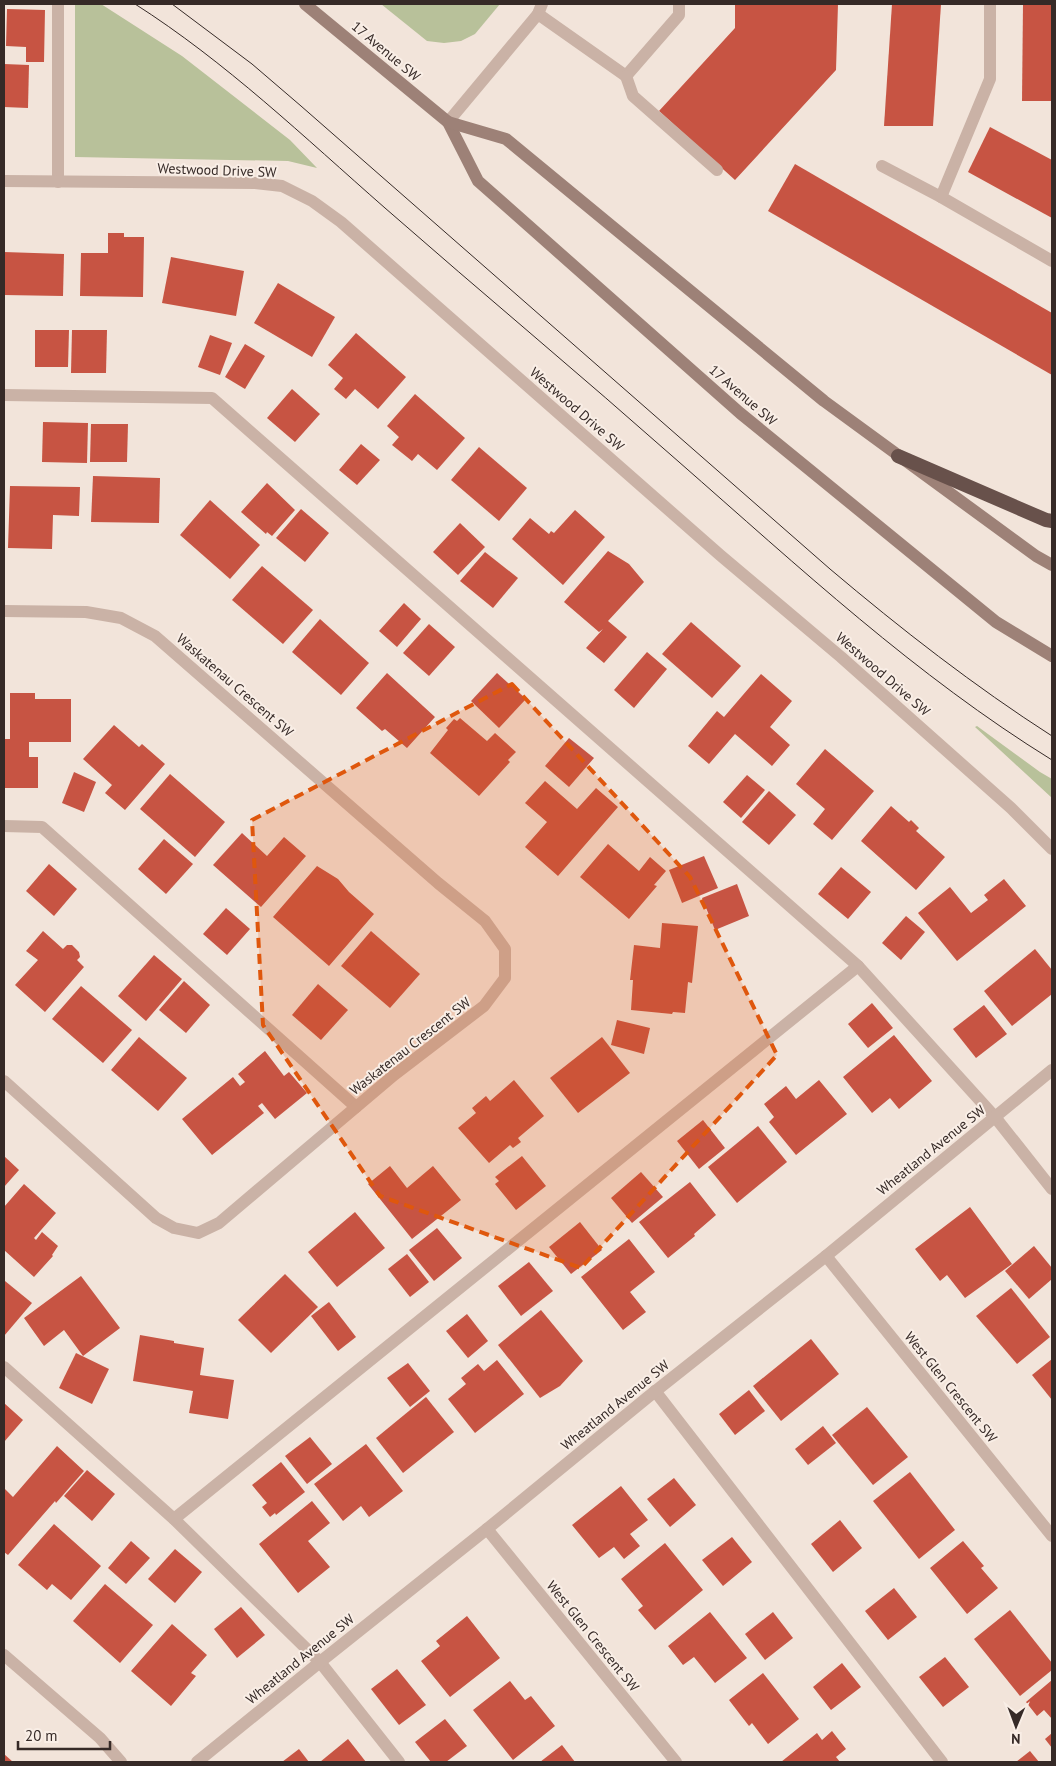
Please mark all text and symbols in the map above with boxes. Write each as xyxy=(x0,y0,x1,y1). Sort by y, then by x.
street label: 17 Avenue SW xyxy=(348,17,424,85)
street label: Westwood Drive SW xyxy=(157,159,277,181)
street label: 17 Avenue SW xyxy=(705,361,781,430)
street label: Westwood Drive SW xyxy=(526,363,628,455)
street label: Westwood Drive SW xyxy=(832,628,934,720)
street label: Waskatenau Crescent SW xyxy=(173,629,297,741)
street label: Waskatenau Crescent SW xyxy=(346,993,475,1099)
street label: Wheatland Avenue SW xyxy=(873,1101,989,1199)
street label: West Glen Crescent SW xyxy=(901,1328,1002,1446)
street label: Wheatland Avenue SW xyxy=(557,1356,673,1454)
street label: West Glen Crescent SW xyxy=(543,1577,644,1695)
street label: Wheatland Avenue SW xyxy=(242,1610,358,1708)
north arrow xyxy=(991,1701,1041,1751)
scale bar xyxy=(18,1718,110,1750)
text: 20 m xyxy=(25,1726,58,1745)
text: N xyxy=(1011,1730,1021,1748)

